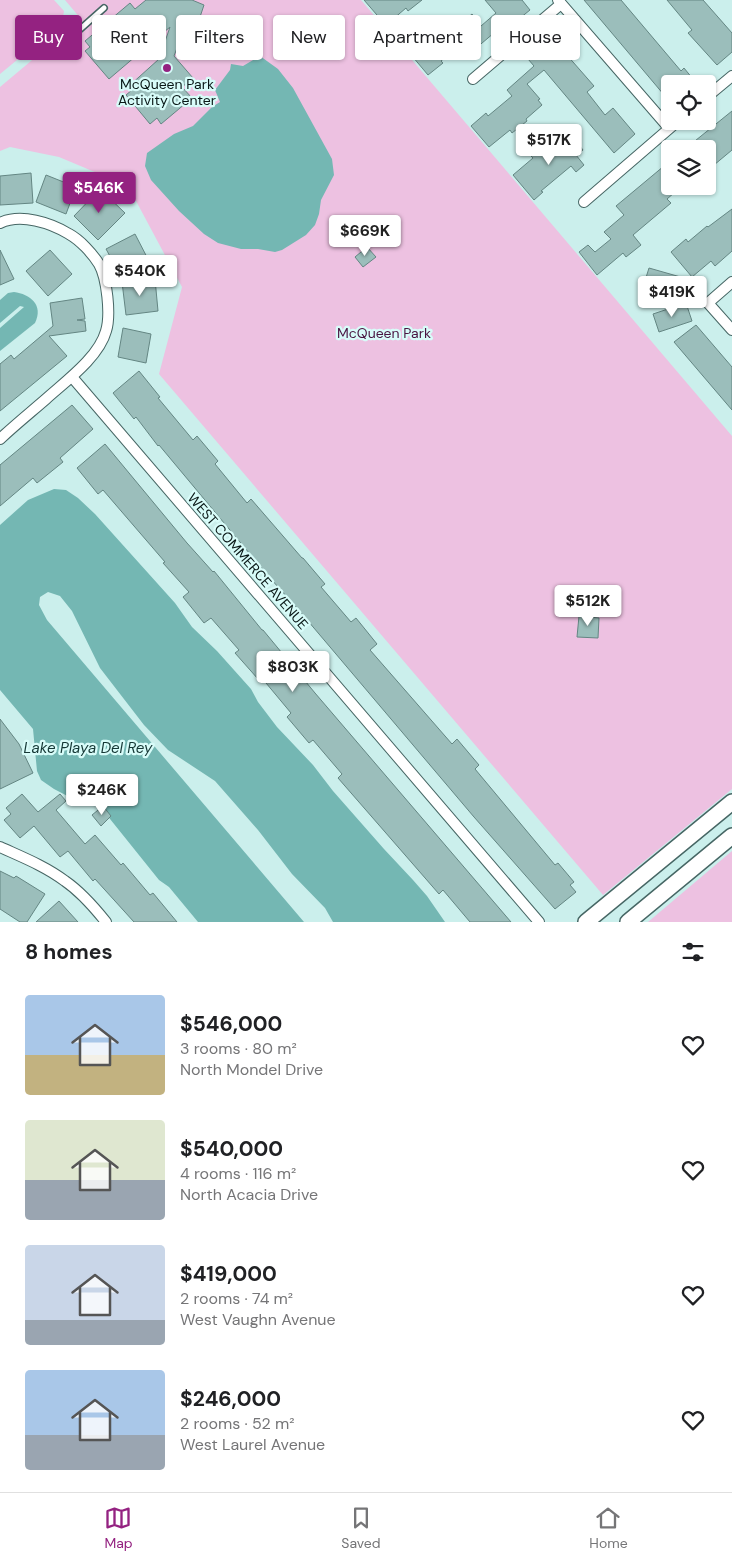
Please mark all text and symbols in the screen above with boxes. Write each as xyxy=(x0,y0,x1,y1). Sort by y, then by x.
chip: Buy xyxy=(15,15,82,60)
chip: Rent xyxy=(92,15,166,60)
chip: Filters xyxy=(176,15,263,60)
chip: New xyxy=(273,15,345,60)
chip: Apartment xyxy=(355,15,481,60)
chip: House xyxy=(491,15,580,60)
marker: McQueen Park Activity Center xyxy=(161,62,173,74)
place label: McQueen Park Activity Center xyxy=(118,75,216,109)
map controls xyxy=(661,75,716,195)
button: locate xyxy=(661,75,716,130)
pin: $517K xyxy=(514,124,584,166)
text: $517K xyxy=(527,129,571,150)
button: layers xyxy=(661,140,716,195)
pin: $546K xyxy=(64,172,134,214)
text: $546K xyxy=(74,177,124,198)
pin: $669K xyxy=(330,214,400,257)
text: $669K xyxy=(340,220,390,241)
pin: $540K xyxy=(105,254,175,297)
text: $540K xyxy=(114,260,166,281)
pin: $419K xyxy=(637,276,707,318)
text: $419K xyxy=(649,281,695,302)
park label: McQueen Park xyxy=(337,324,431,342)
street label: WEST COMMERCE AVENUE xyxy=(184,489,312,633)
pin: $512K xyxy=(553,584,623,627)
text: $512K xyxy=(565,590,611,611)
pin: $803K xyxy=(258,650,328,693)
text: $803K xyxy=(267,656,319,677)
water label: Lake Playa Del Rey xyxy=(24,738,153,758)
pin: $246K xyxy=(67,774,137,816)
text: $246K xyxy=(77,779,127,800)
text: 8 homes xyxy=(25,938,113,966)
icon: filters xyxy=(679,938,707,966)
text: $546,000 xyxy=(180,1010,282,1038)
icon: home xyxy=(65,1015,125,1075)
icon: heart xyxy=(679,1031,707,1059)
text: 3 rooms · 80 m² xyxy=(180,1038,297,1059)
text: North Mondel Drive xyxy=(180,1059,323,1080)
text: $540,000 xyxy=(180,1135,283,1163)
icon: home xyxy=(65,1140,125,1200)
icon: heart xyxy=(679,1156,707,1184)
text: 4 rooms · 116 m² xyxy=(180,1163,296,1184)
text: North Acacia Drive xyxy=(180,1184,318,1205)
text: $419,000 xyxy=(180,1260,277,1288)
icon: home xyxy=(65,1265,125,1325)
icon: heart xyxy=(679,1281,707,1309)
text: 2 rooms · 74 m² xyxy=(180,1288,293,1309)
text: West Vaughn Avenue xyxy=(180,1309,336,1330)
text: $246,000 xyxy=(180,1385,281,1413)
icon: home xyxy=(65,1390,125,1450)
icon: heart xyxy=(679,1406,707,1434)
text: 2 rooms · 52 m² xyxy=(180,1413,295,1434)
text: West Laurel Avenue xyxy=(180,1434,325,1455)
tab: Map xyxy=(104,1504,133,1552)
tab: Saved xyxy=(341,1504,381,1552)
tab: Home xyxy=(589,1504,628,1552)

